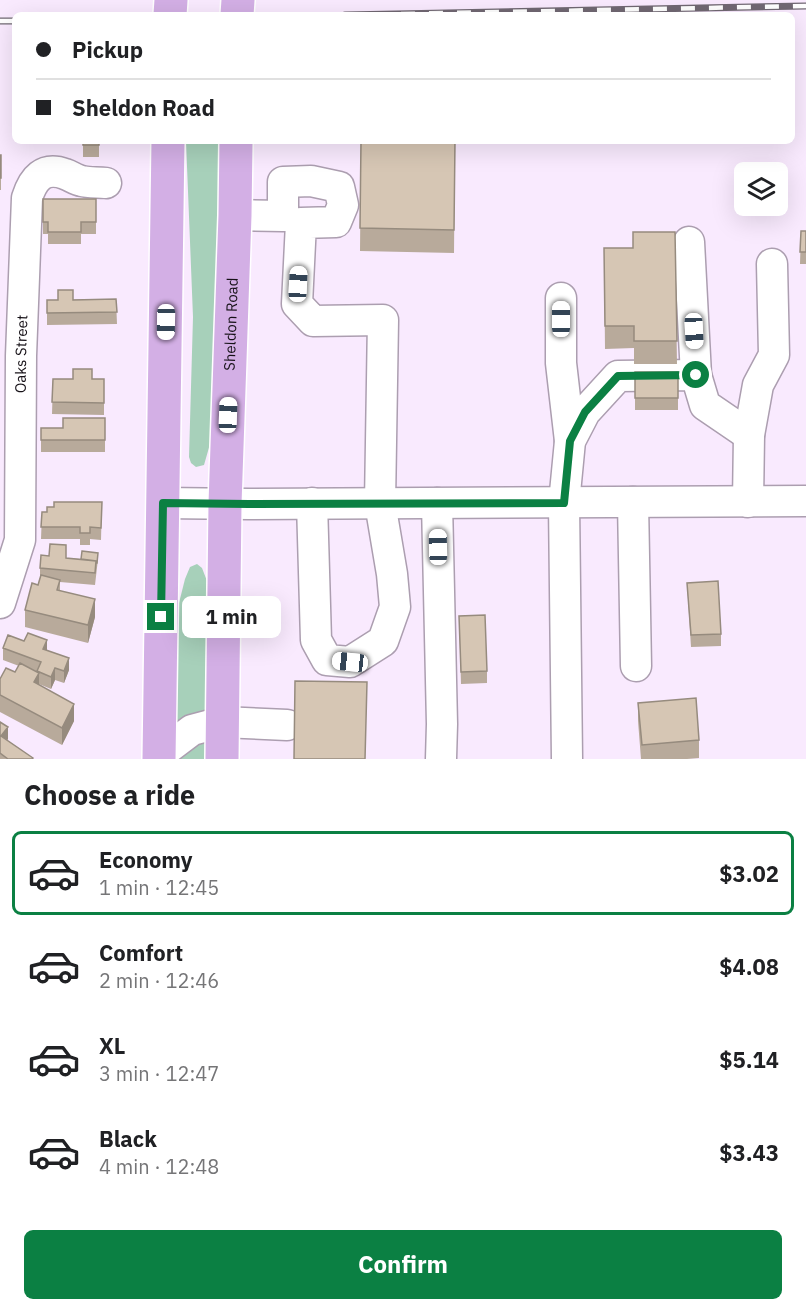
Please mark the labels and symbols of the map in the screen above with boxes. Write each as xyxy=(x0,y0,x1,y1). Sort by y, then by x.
car xyxy=(288,266,308,302)
street label: Sheldon Road xyxy=(220,277,242,371)
car xyxy=(552,301,570,337)
car xyxy=(157,304,175,340)
car xyxy=(684,313,704,349)
street label: Oaks Street xyxy=(11,315,32,393)
route start xyxy=(682,361,709,388)
car xyxy=(218,397,238,433)
car xyxy=(429,529,447,565)
callout: 1 min xyxy=(182,596,281,638)
route end xyxy=(147,603,174,630)
car xyxy=(331,651,369,673)

